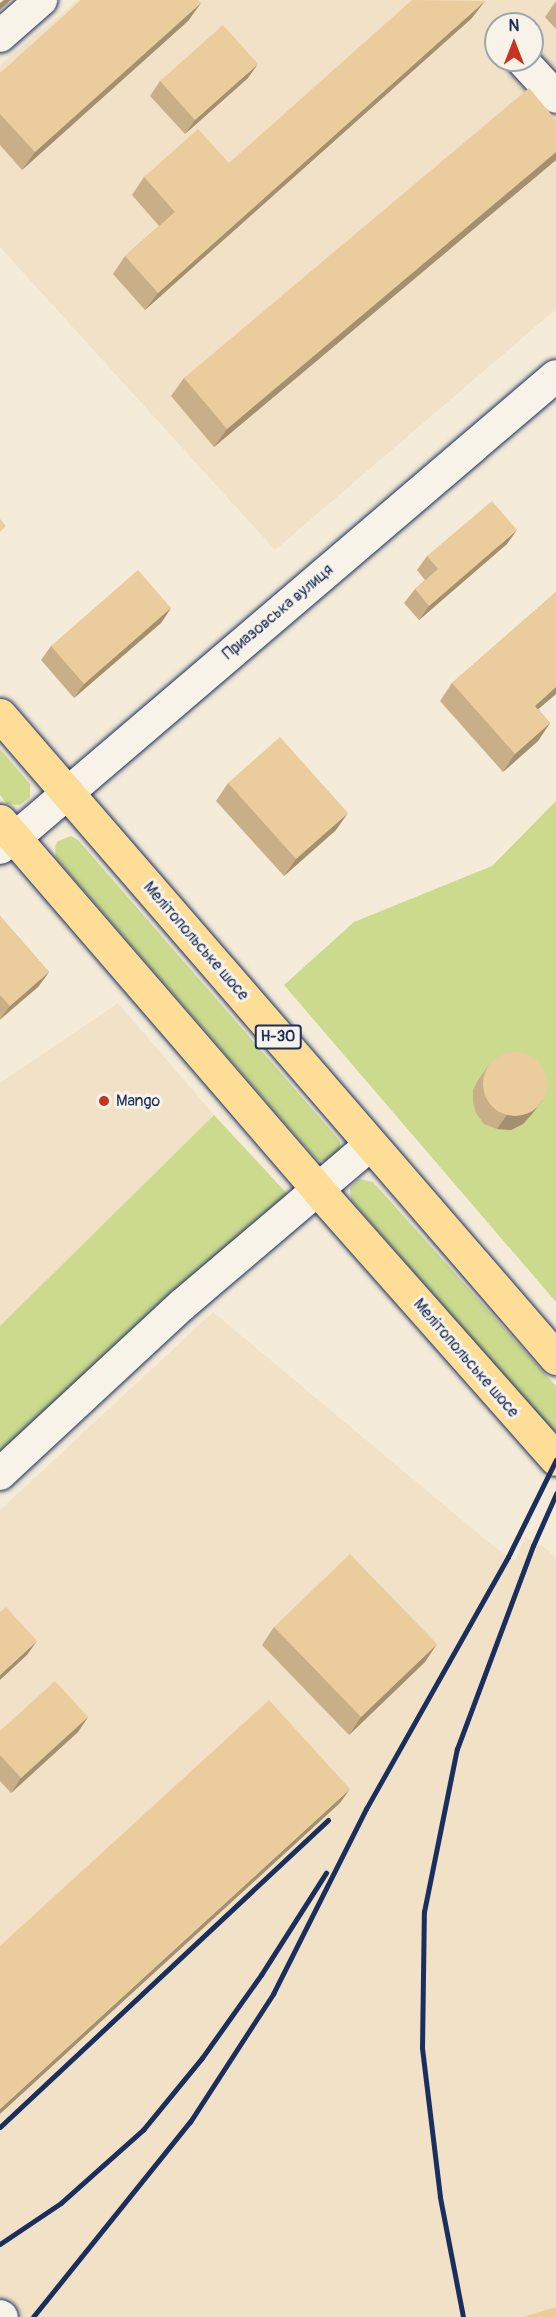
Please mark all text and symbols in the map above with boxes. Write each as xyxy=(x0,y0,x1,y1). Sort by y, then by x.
north arrow xyxy=(484,12,544,72)
text: N xyxy=(509,16,519,36)
street label: Приазовська вулиця xyxy=(219,560,337,664)
street label: Мелітопольське шосе xyxy=(139,878,253,1004)
road number: Н-30 xyxy=(254,1025,302,1049)
place label: Mango xyxy=(116,1091,160,1111)
marker: Mango xyxy=(97,1094,111,1108)
street label: Мелітопольське шосе xyxy=(409,1295,523,1421)

